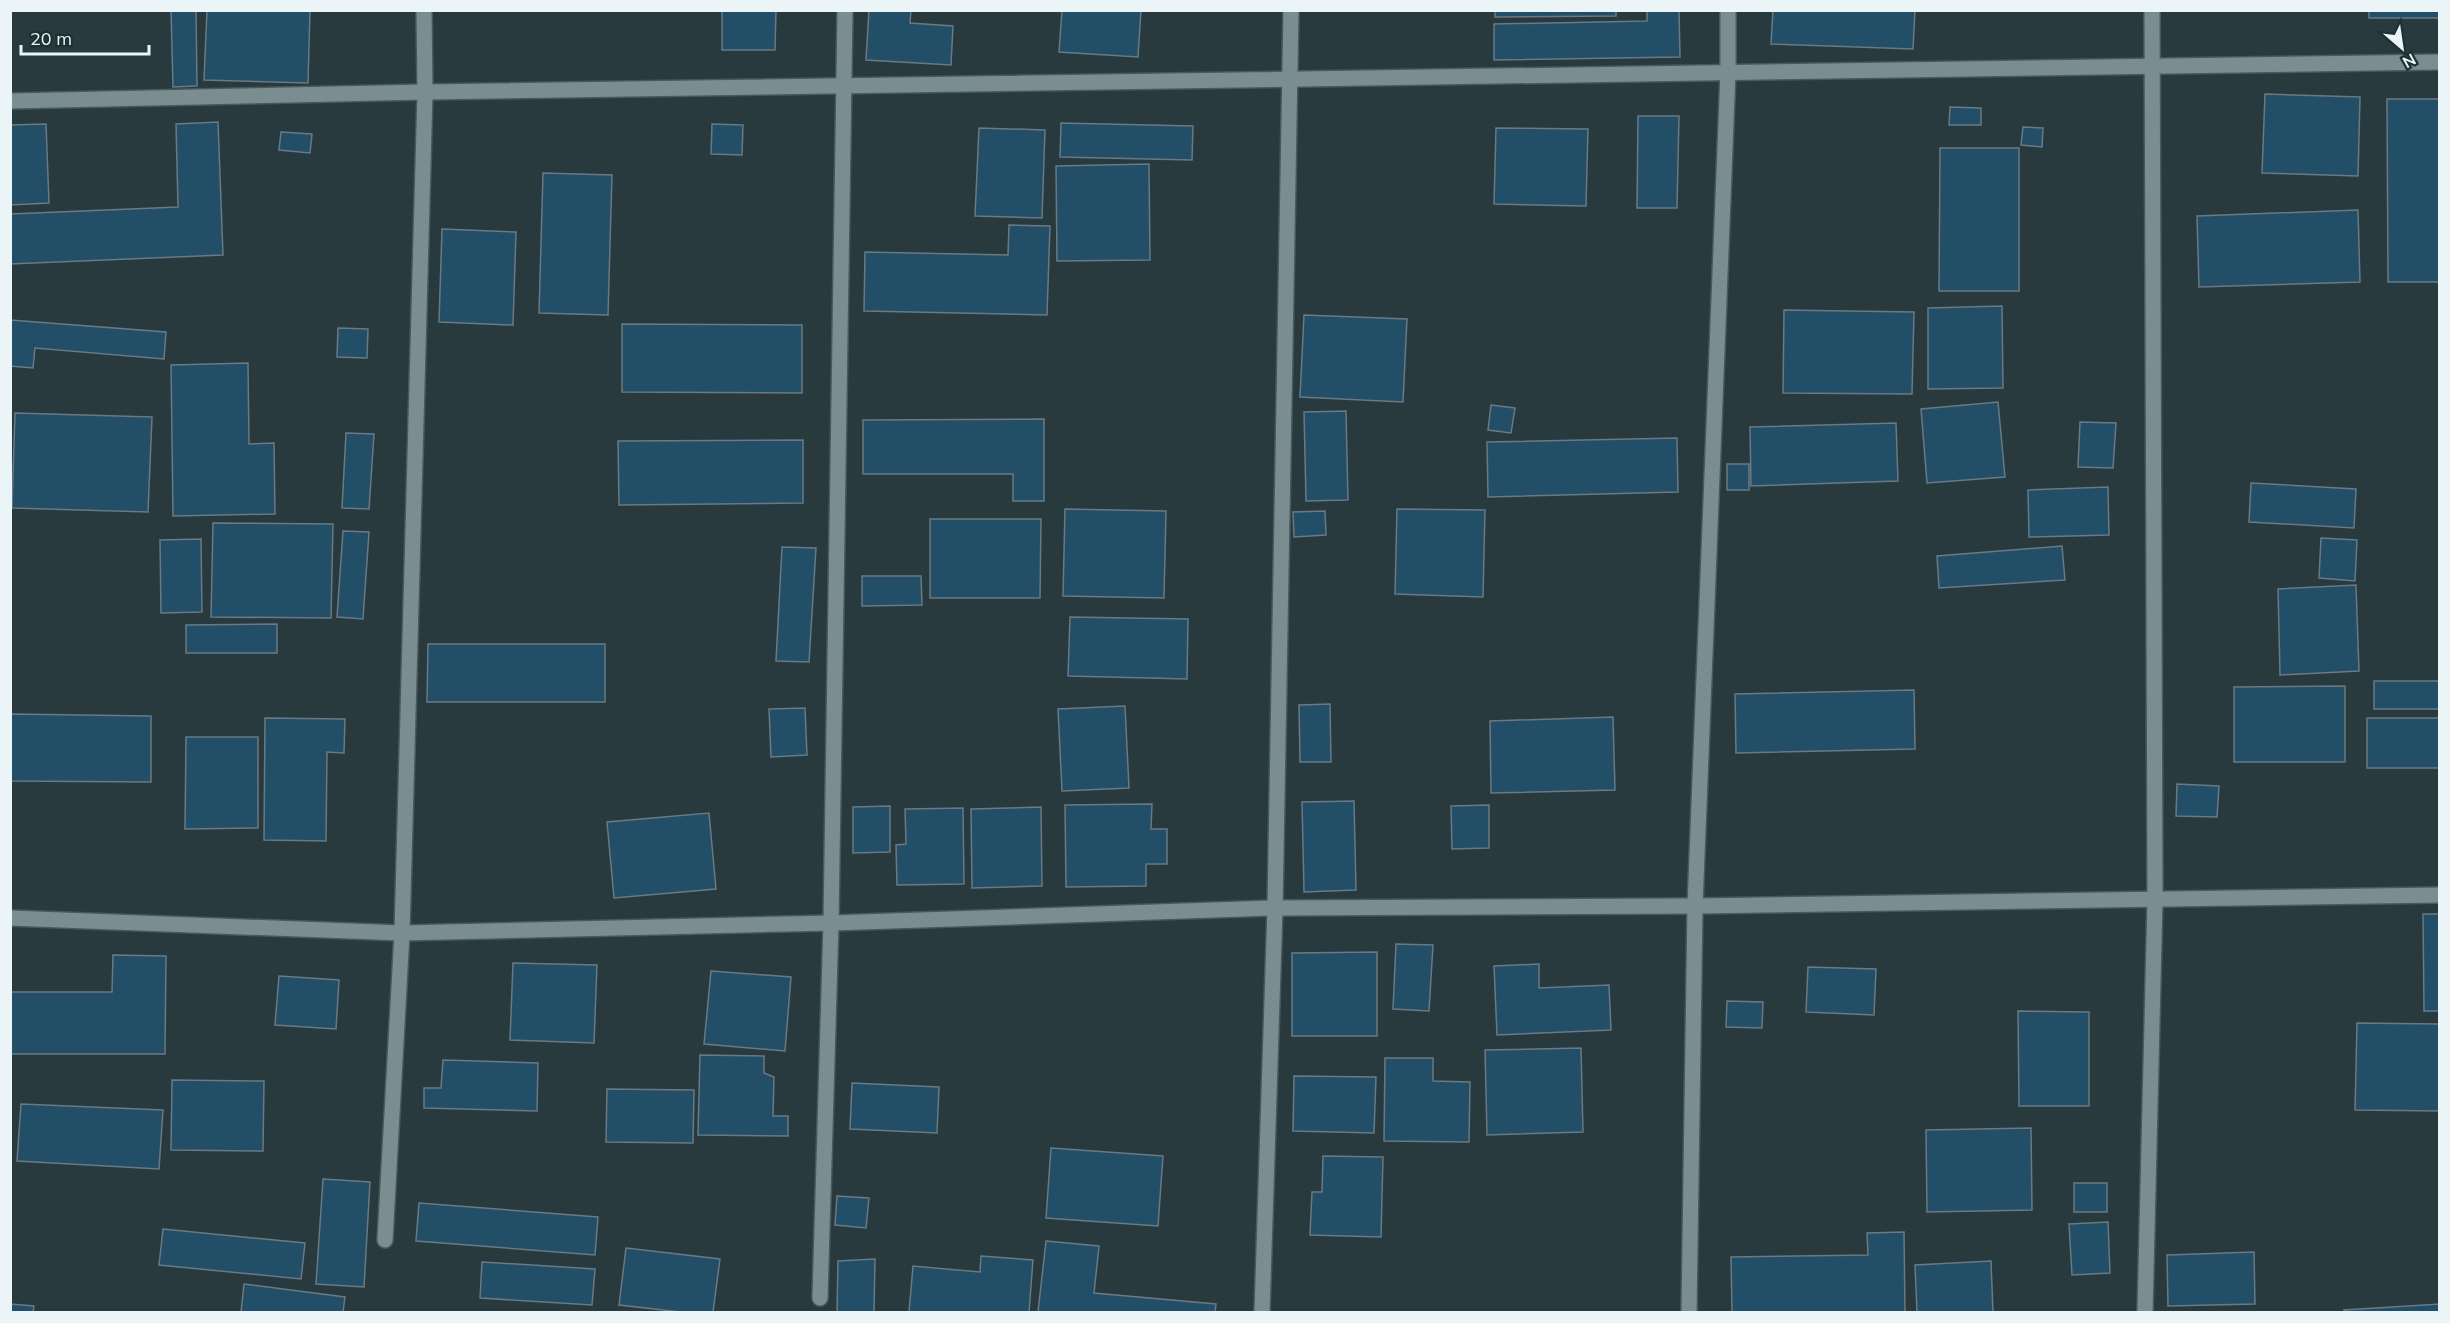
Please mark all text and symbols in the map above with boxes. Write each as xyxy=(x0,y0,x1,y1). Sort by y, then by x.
scale bar xyxy=(21,18,148,56)
north arrow xyxy=(2372,18,2432,78)
text: 20 m xyxy=(30,27,72,50)
text: N xyxy=(2399,49,2419,73)

